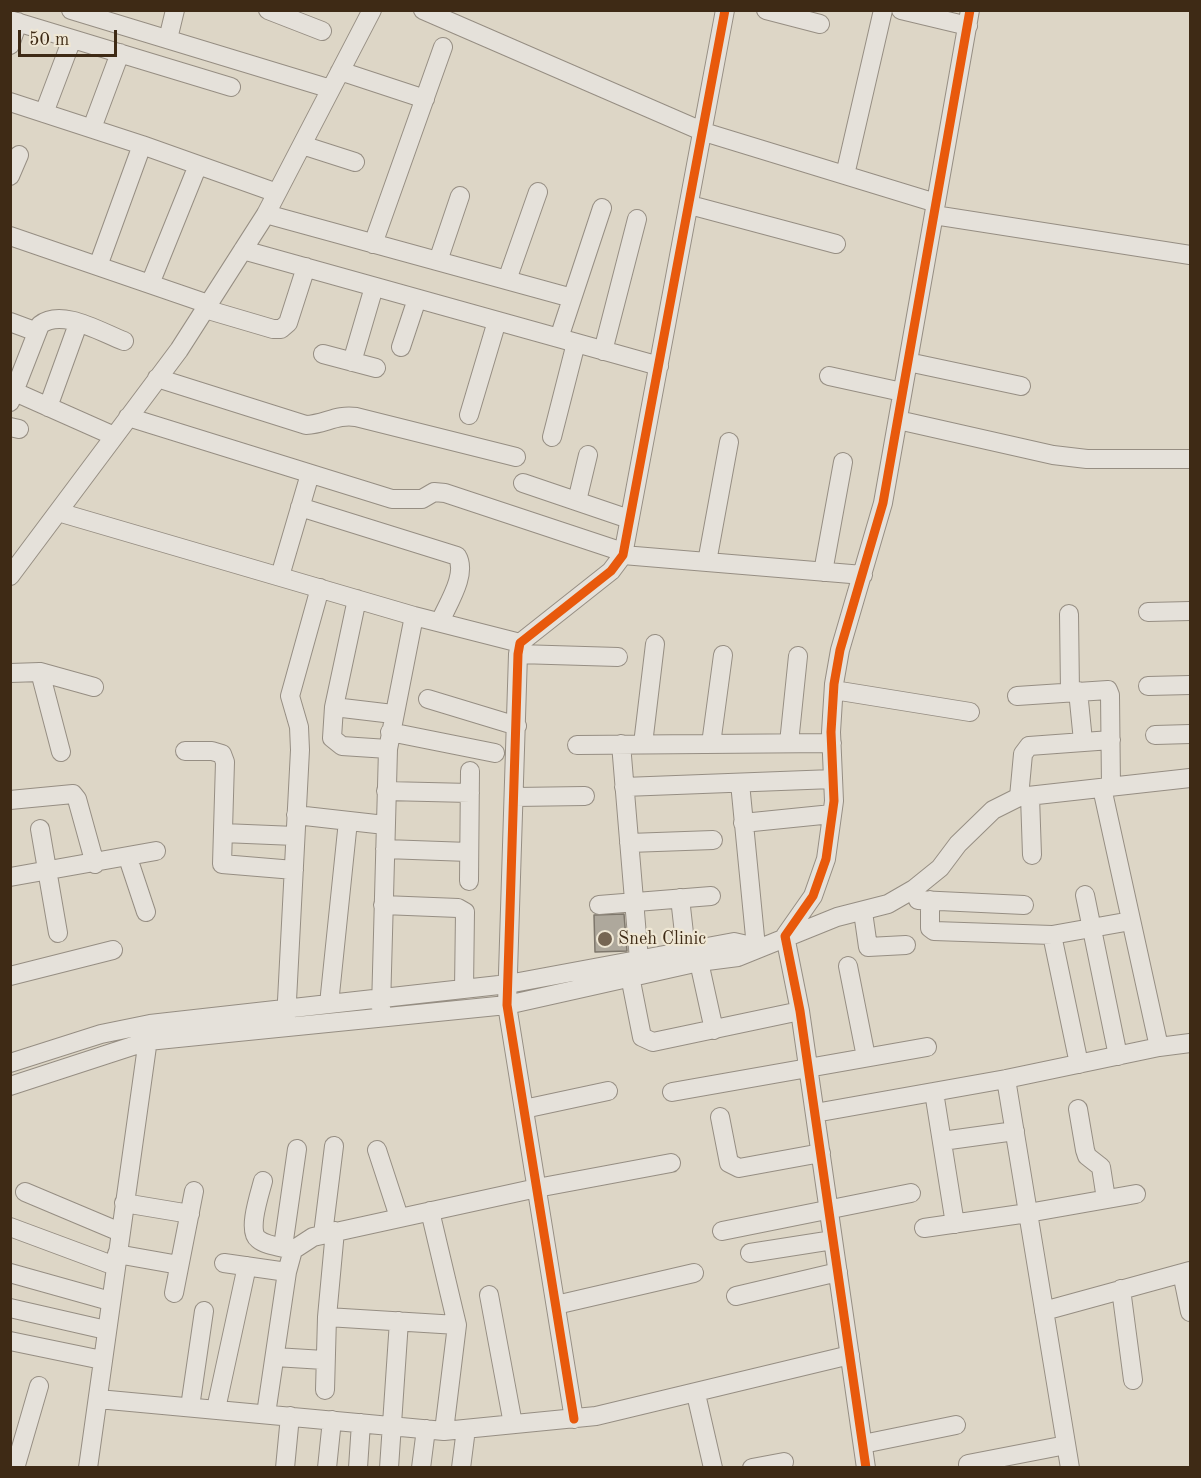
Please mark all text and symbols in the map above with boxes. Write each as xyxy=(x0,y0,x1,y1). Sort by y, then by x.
scale bar xyxy=(21,18,120,56)
text: 50 m xyxy=(29,31,69,49)
place label: Sneh Clinic xyxy=(618,928,706,950)
marker: Sneh Clinic xyxy=(596,930,614,948)

